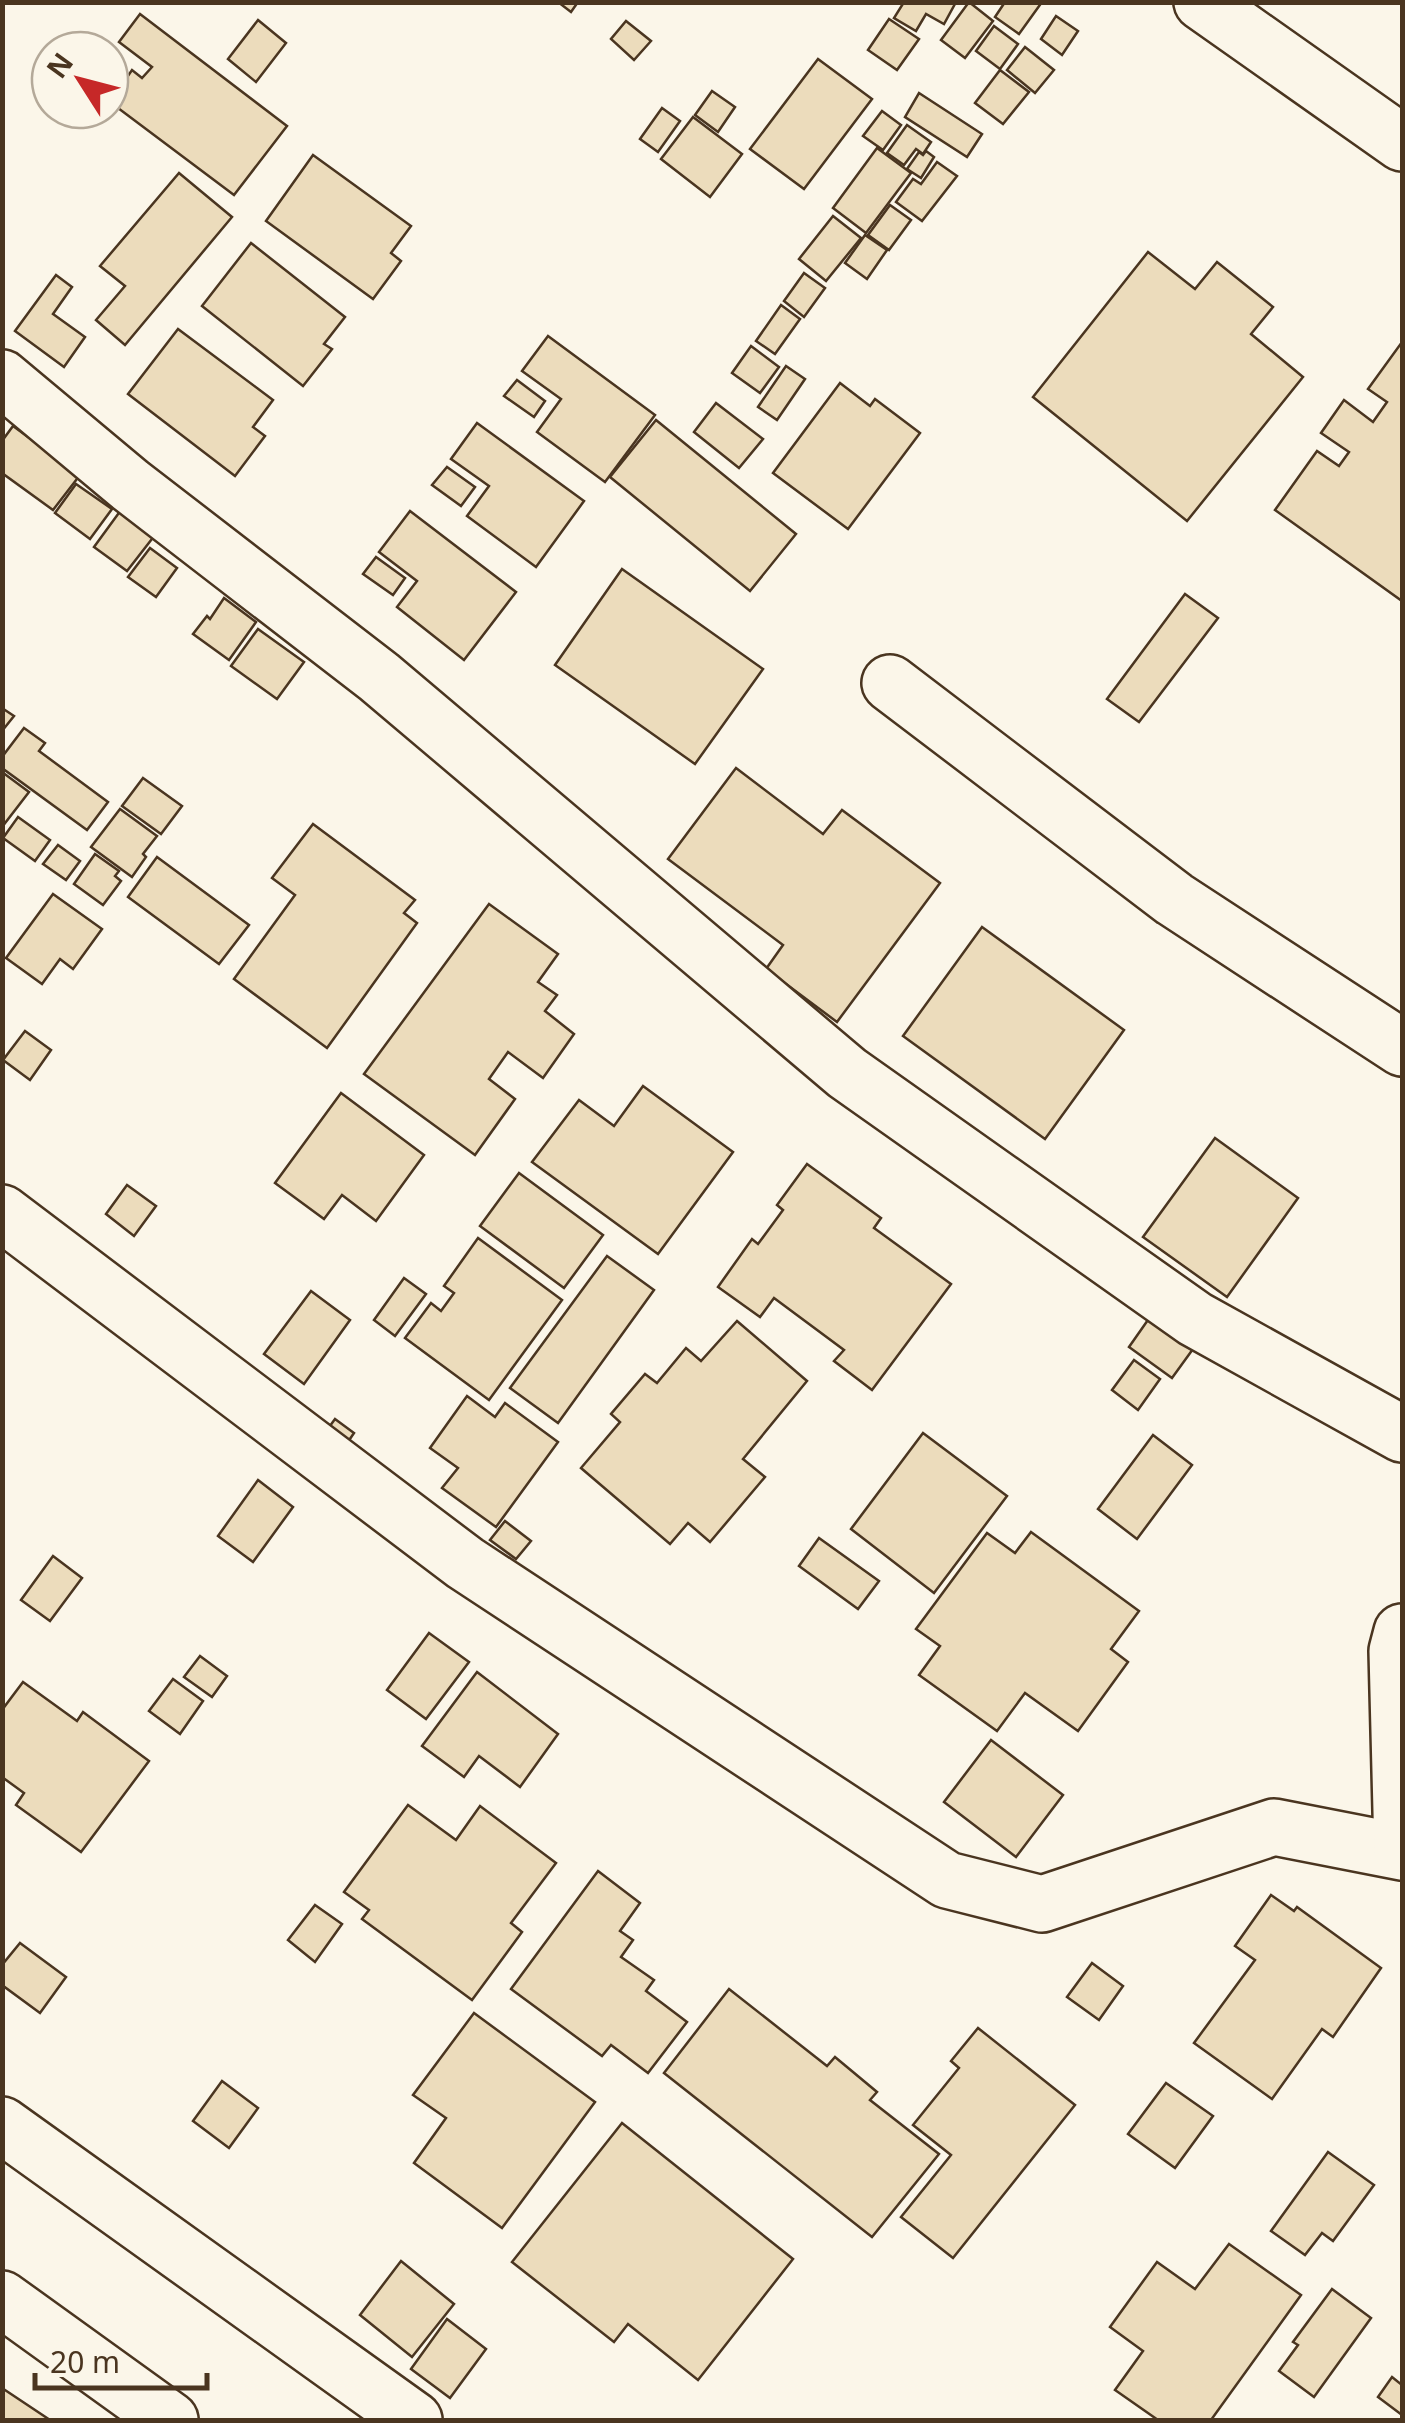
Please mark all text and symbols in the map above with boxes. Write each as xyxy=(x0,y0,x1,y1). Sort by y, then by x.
north arrow xyxy=(30,30,130,130)
text: N xyxy=(37,44,81,85)
scale bar xyxy=(35,2328,208,2390)
text: 20 m xyxy=(50,2341,120,2382)

